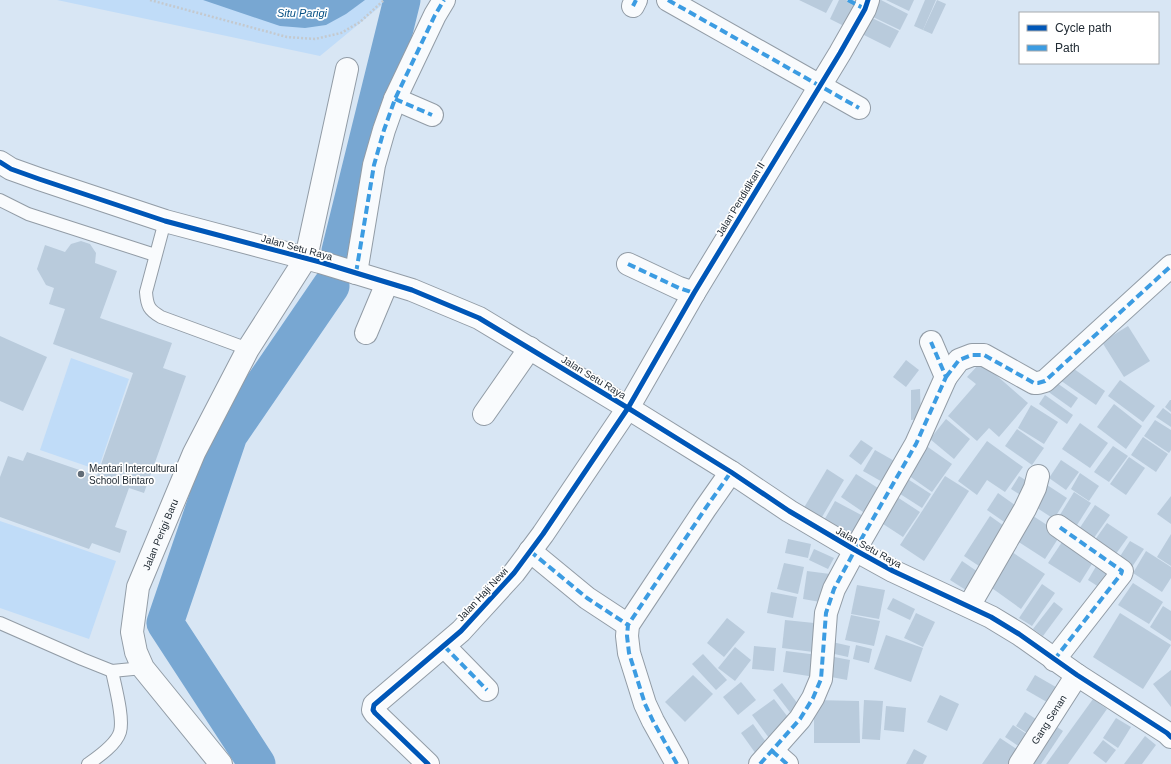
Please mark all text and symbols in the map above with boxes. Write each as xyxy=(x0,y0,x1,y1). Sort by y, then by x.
water label: Situ Parigi xyxy=(277,7,328,19)
legend xyxy=(1019,12,1159,64)
text: Cycle path xyxy=(1055,21,1112,35)
text: Path xyxy=(1055,41,1080,55)
street label: Jalan Pendidikan II xyxy=(714,160,767,238)
street label: Jalan Setu Raya xyxy=(260,233,334,262)
street label: Jalan Setu Raya xyxy=(559,354,628,401)
place label: Mentari Intercultural School Bintaro xyxy=(89,463,177,486)
marker: Mentari Intercultural School Bintaro xyxy=(76,469,86,479)
street label: Jalan Perigi Baru xyxy=(141,497,180,572)
street label: Jalan Setu Raya xyxy=(834,525,904,570)
street label: Jalan Haji Newi xyxy=(455,565,510,623)
street label: Gang Senan xyxy=(1029,693,1069,746)

